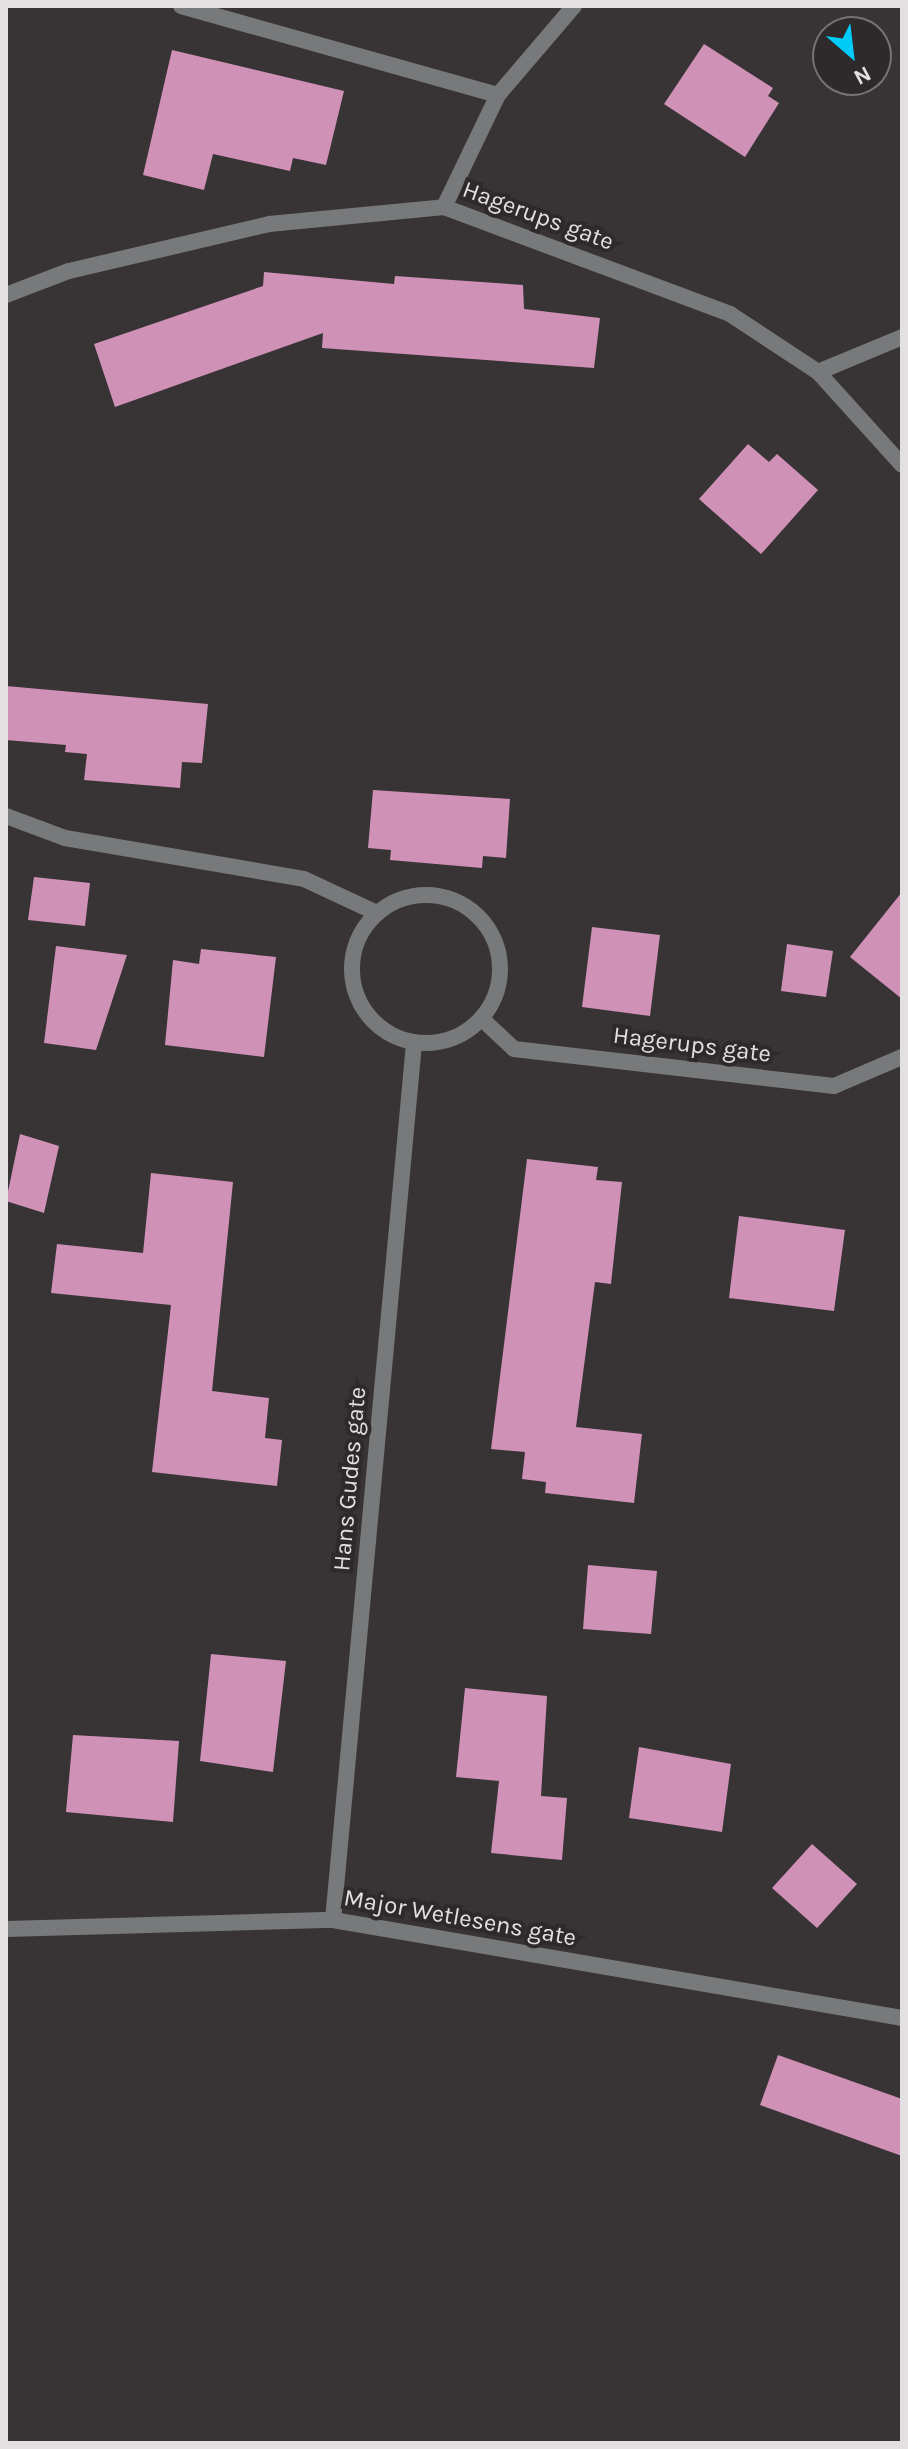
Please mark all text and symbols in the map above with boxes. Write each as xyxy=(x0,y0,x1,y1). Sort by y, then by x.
north arrow xyxy=(812,16,892,96)
text: N xyxy=(849,60,875,91)
street label: Hagerups gate xyxy=(458,175,618,257)
street label: Hagerups gate xyxy=(611,1021,773,1069)
street label: Hans Gudes gate xyxy=(328,1386,372,1572)
street label: Major Wetlesens gate xyxy=(342,1883,578,1953)

